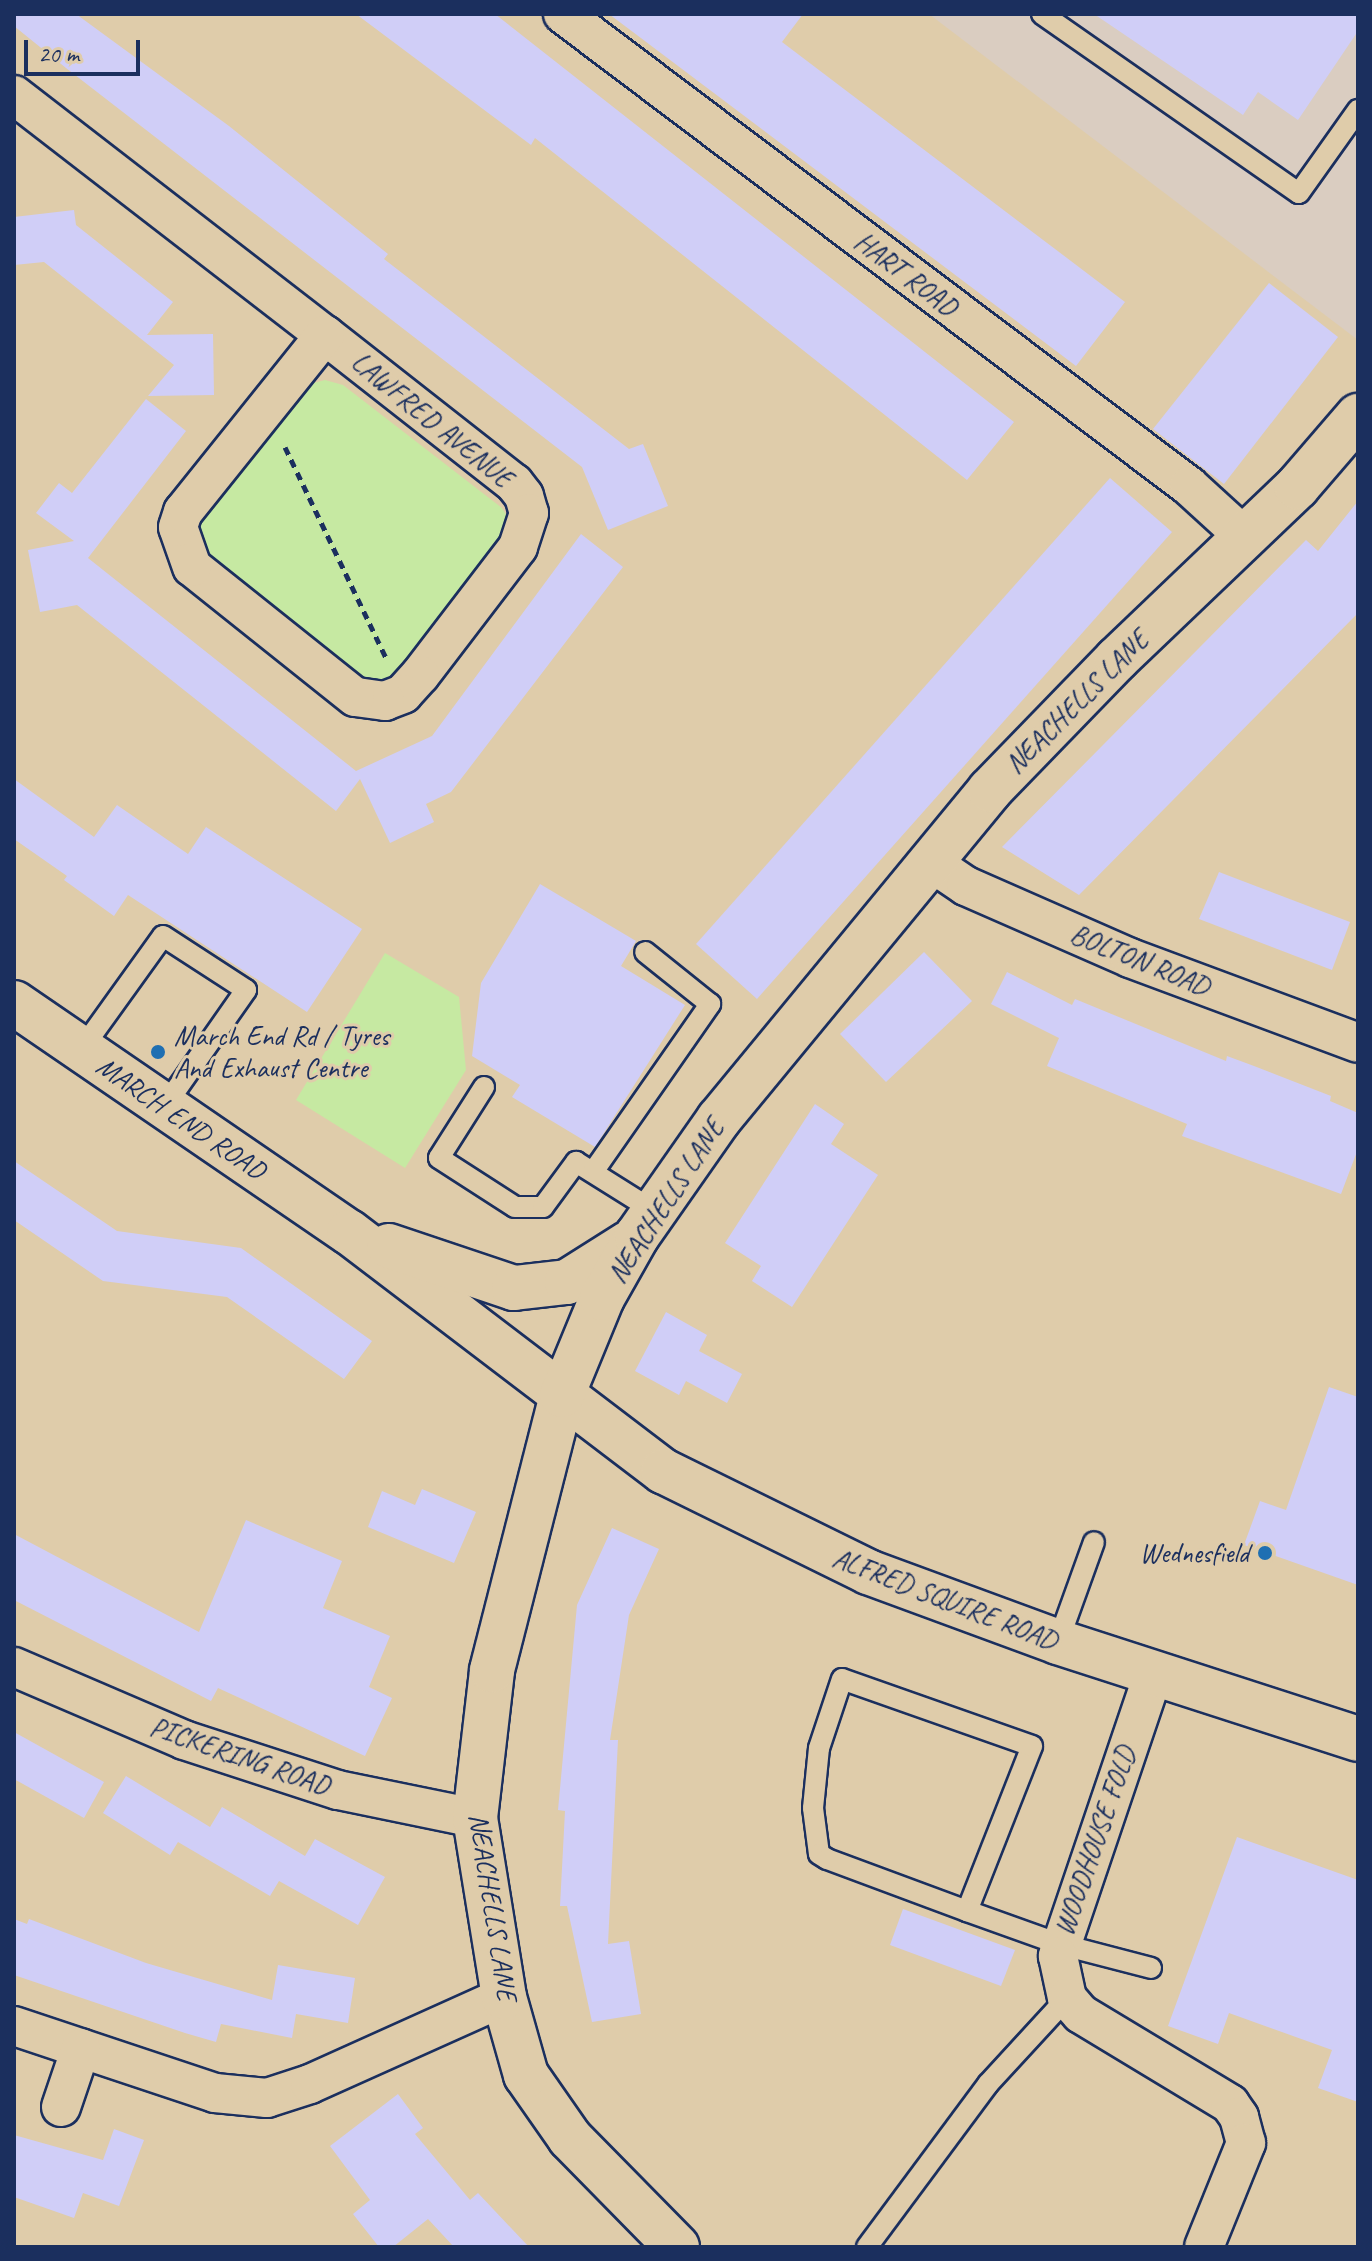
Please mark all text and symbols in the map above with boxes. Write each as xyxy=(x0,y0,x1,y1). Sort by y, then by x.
scale bar xyxy=(28,24,144,74)
text: 20 m xyxy=(38,39,79,69)
street label: HART ROAD xyxy=(847,224,965,324)
street label: LAWFRED AVENUE xyxy=(345,345,519,495)
street label: NEACHELLS LANE xyxy=(998,623,1156,781)
street label: BOLTON ROAD xyxy=(1065,917,1215,1003)
place label: March End Rd / Tyres And Exhaust Centre xyxy=(174,1019,389,1085)
marker: March End Rd / Tyres And Exhaust Centre xyxy=(149,1043,167,1061)
street label: MARCH END ROAD xyxy=(90,1049,272,1187)
street label: NEACHELLS LANE xyxy=(600,1113,732,1289)
place label: Wednesfield xyxy=(1140,1536,1249,1570)
street label: ALFRED SQUIRE ROAD xyxy=(829,1541,1061,1657)
marker: Wednesfield xyxy=(1256,1544,1274,1562)
street label: PICKERING ROAD xyxy=(146,1710,334,1802)
street label: WOODHOUSE FOLD xyxy=(1047,1742,1143,1940)
street label: NEACHELLS LANE xyxy=(462,1811,524,2003)

